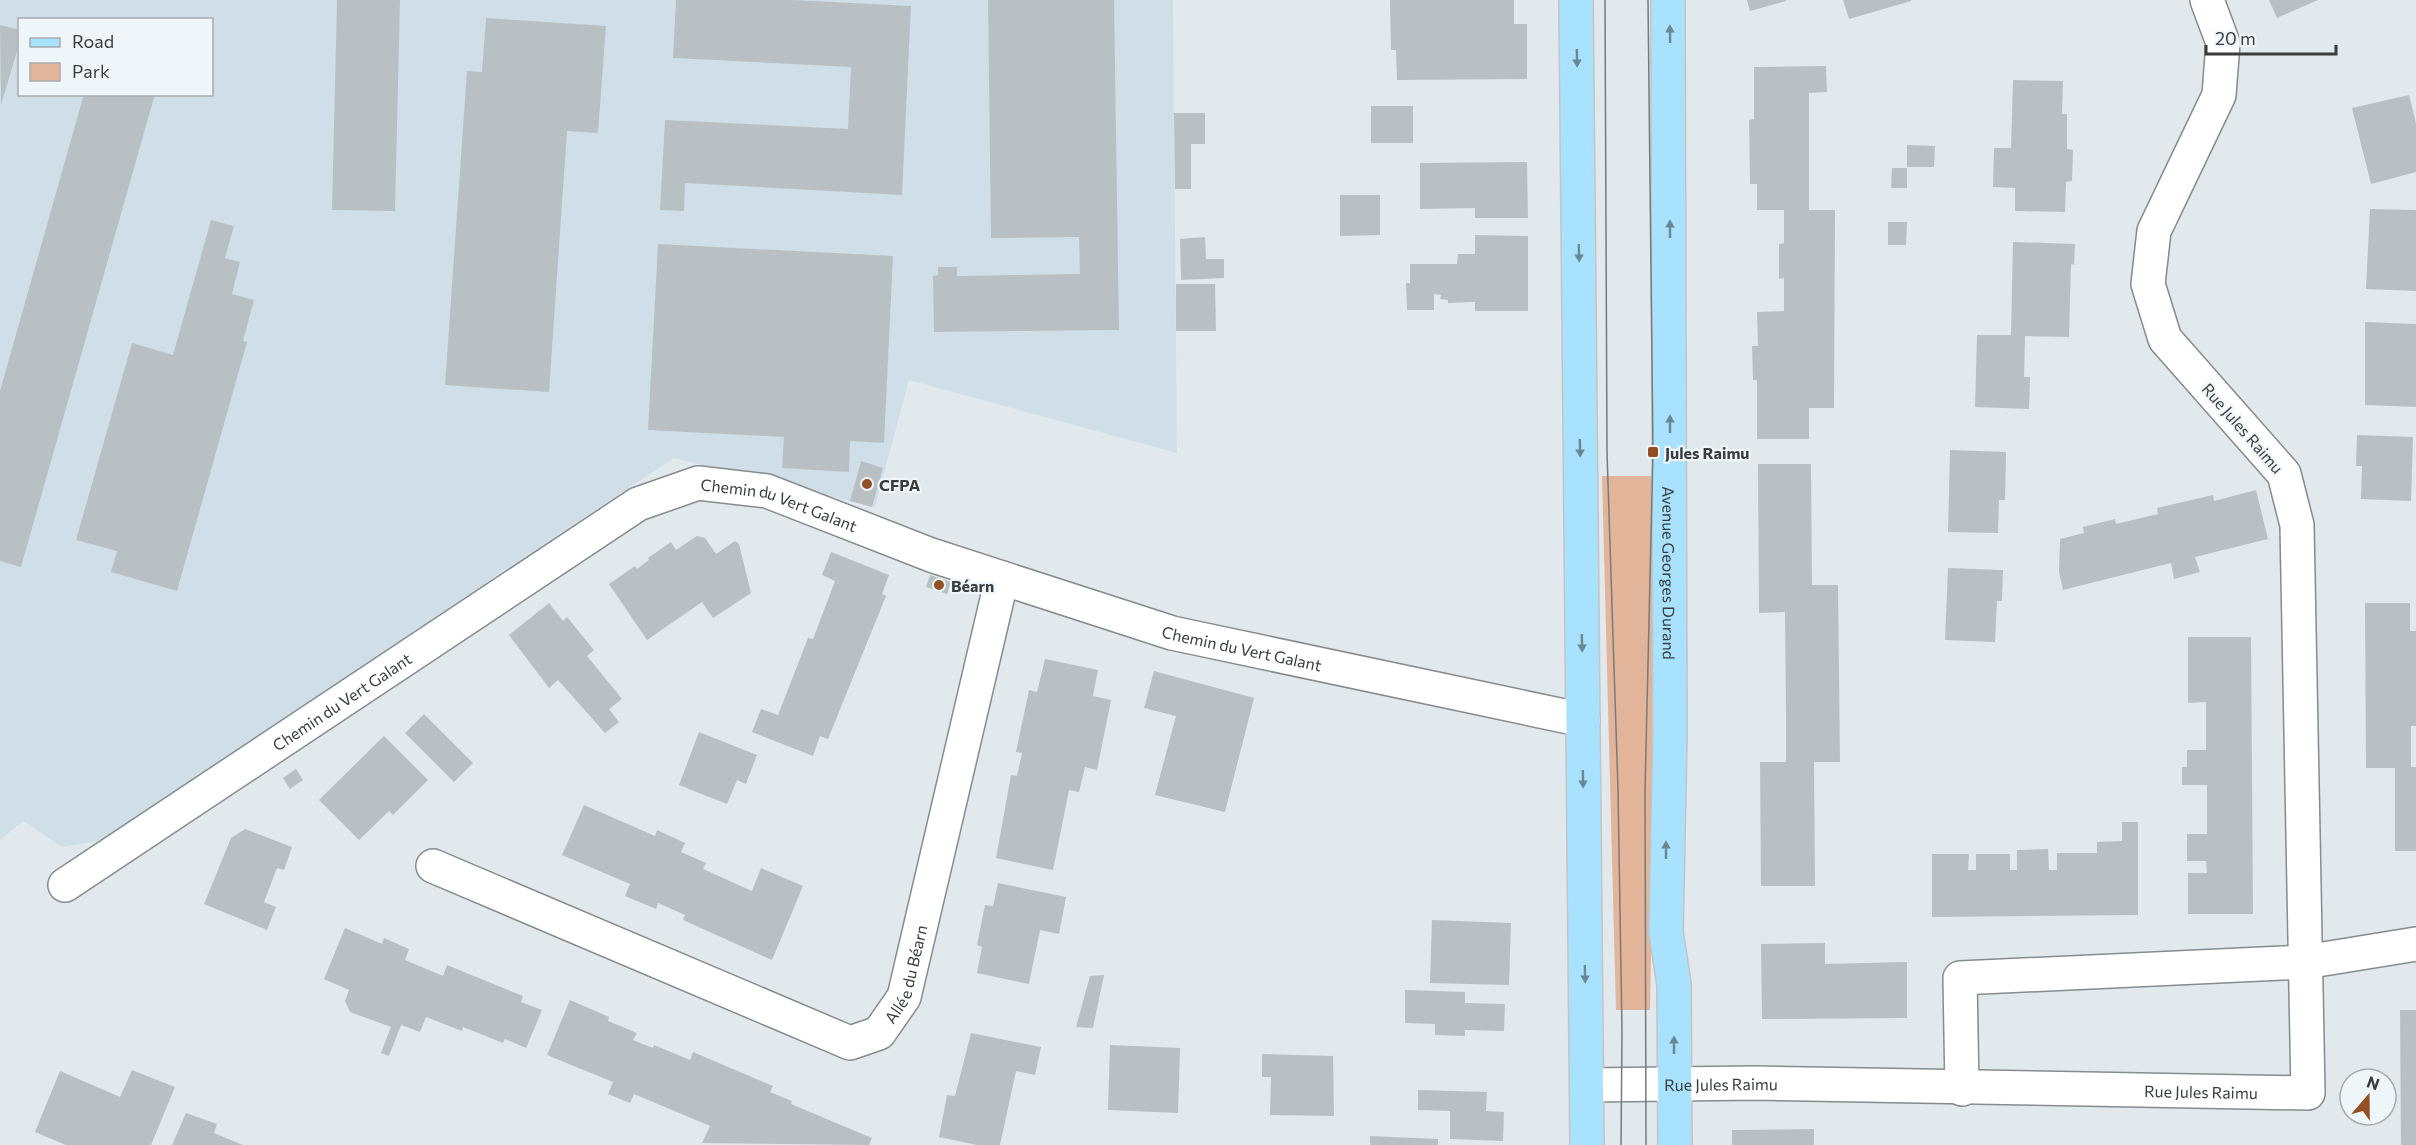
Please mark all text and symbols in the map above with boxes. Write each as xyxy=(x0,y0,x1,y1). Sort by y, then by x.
legend xyxy=(18,18,213,96)
scale bar xyxy=(2206,18,2336,56)
one-way arrow xyxy=(1665,25,1674,44)
text: 20 m xyxy=(2215,27,2256,49)
text: Road xyxy=(72,30,114,52)
one-way arrow xyxy=(1572,49,1582,68)
text: Park xyxy=(72,60,110,82)
one-way arrow xyxy=(1665,220,1675,239)
one-way arrow xyxy=(1574,244,1584,263)
street label: Rue Jules Raimu xyxy=(2199,379,2287,477)
one-way arrow xyxy=(1665,415,1675,434)
one-way arrow xyxy=(1575,439,1585,458)
place label: Jules Raimu xyxy=(1665,443,1749,462)
marker: Jules Raimu xyxy=(1646,445,1660,459)
street label: Chemin du Vert Galant xyxy=(700,474,861,535)
place label: CFPA xyxy=(879,475,921,494)
marker: CFPA xyxy=(860,477,874,491)
street label: Avenue Georges Durand xyxy=(1660,486,1679,660)
place label: Béarn xyxy=(951,576,994,595)
marker: Béarn xyxy=(932,578,946,592)
street label: Chemin du Vert Galant xyxy=(1160,621,1324,674)
one-way arrow xyxy=(1577,634,1587,653)
street label: Chemin du Vert Galant xyxy=(268,648,415,754)
one-way arrow xyxy=(1579,769,1588,788)
one-way arrow xyxy=(1661,841,1671,860)
street label: Allée du Béarn xyxy=(880,923,930,1026)
one-way arrow xyxy=(1580,964,1590,983)
one-way arrow xyxy=(1669,1035,1679,1054)
north arrow xyxy=(2338,1067,2398,1127)
text: N xyxy=(2364,1071,2382,1093)
street label: Rue Jules Raimu xyxy=(1664,1073,1778,1094)
street label: Rue Jules Raimu xyxy=(2144,1081,2258,1102)

